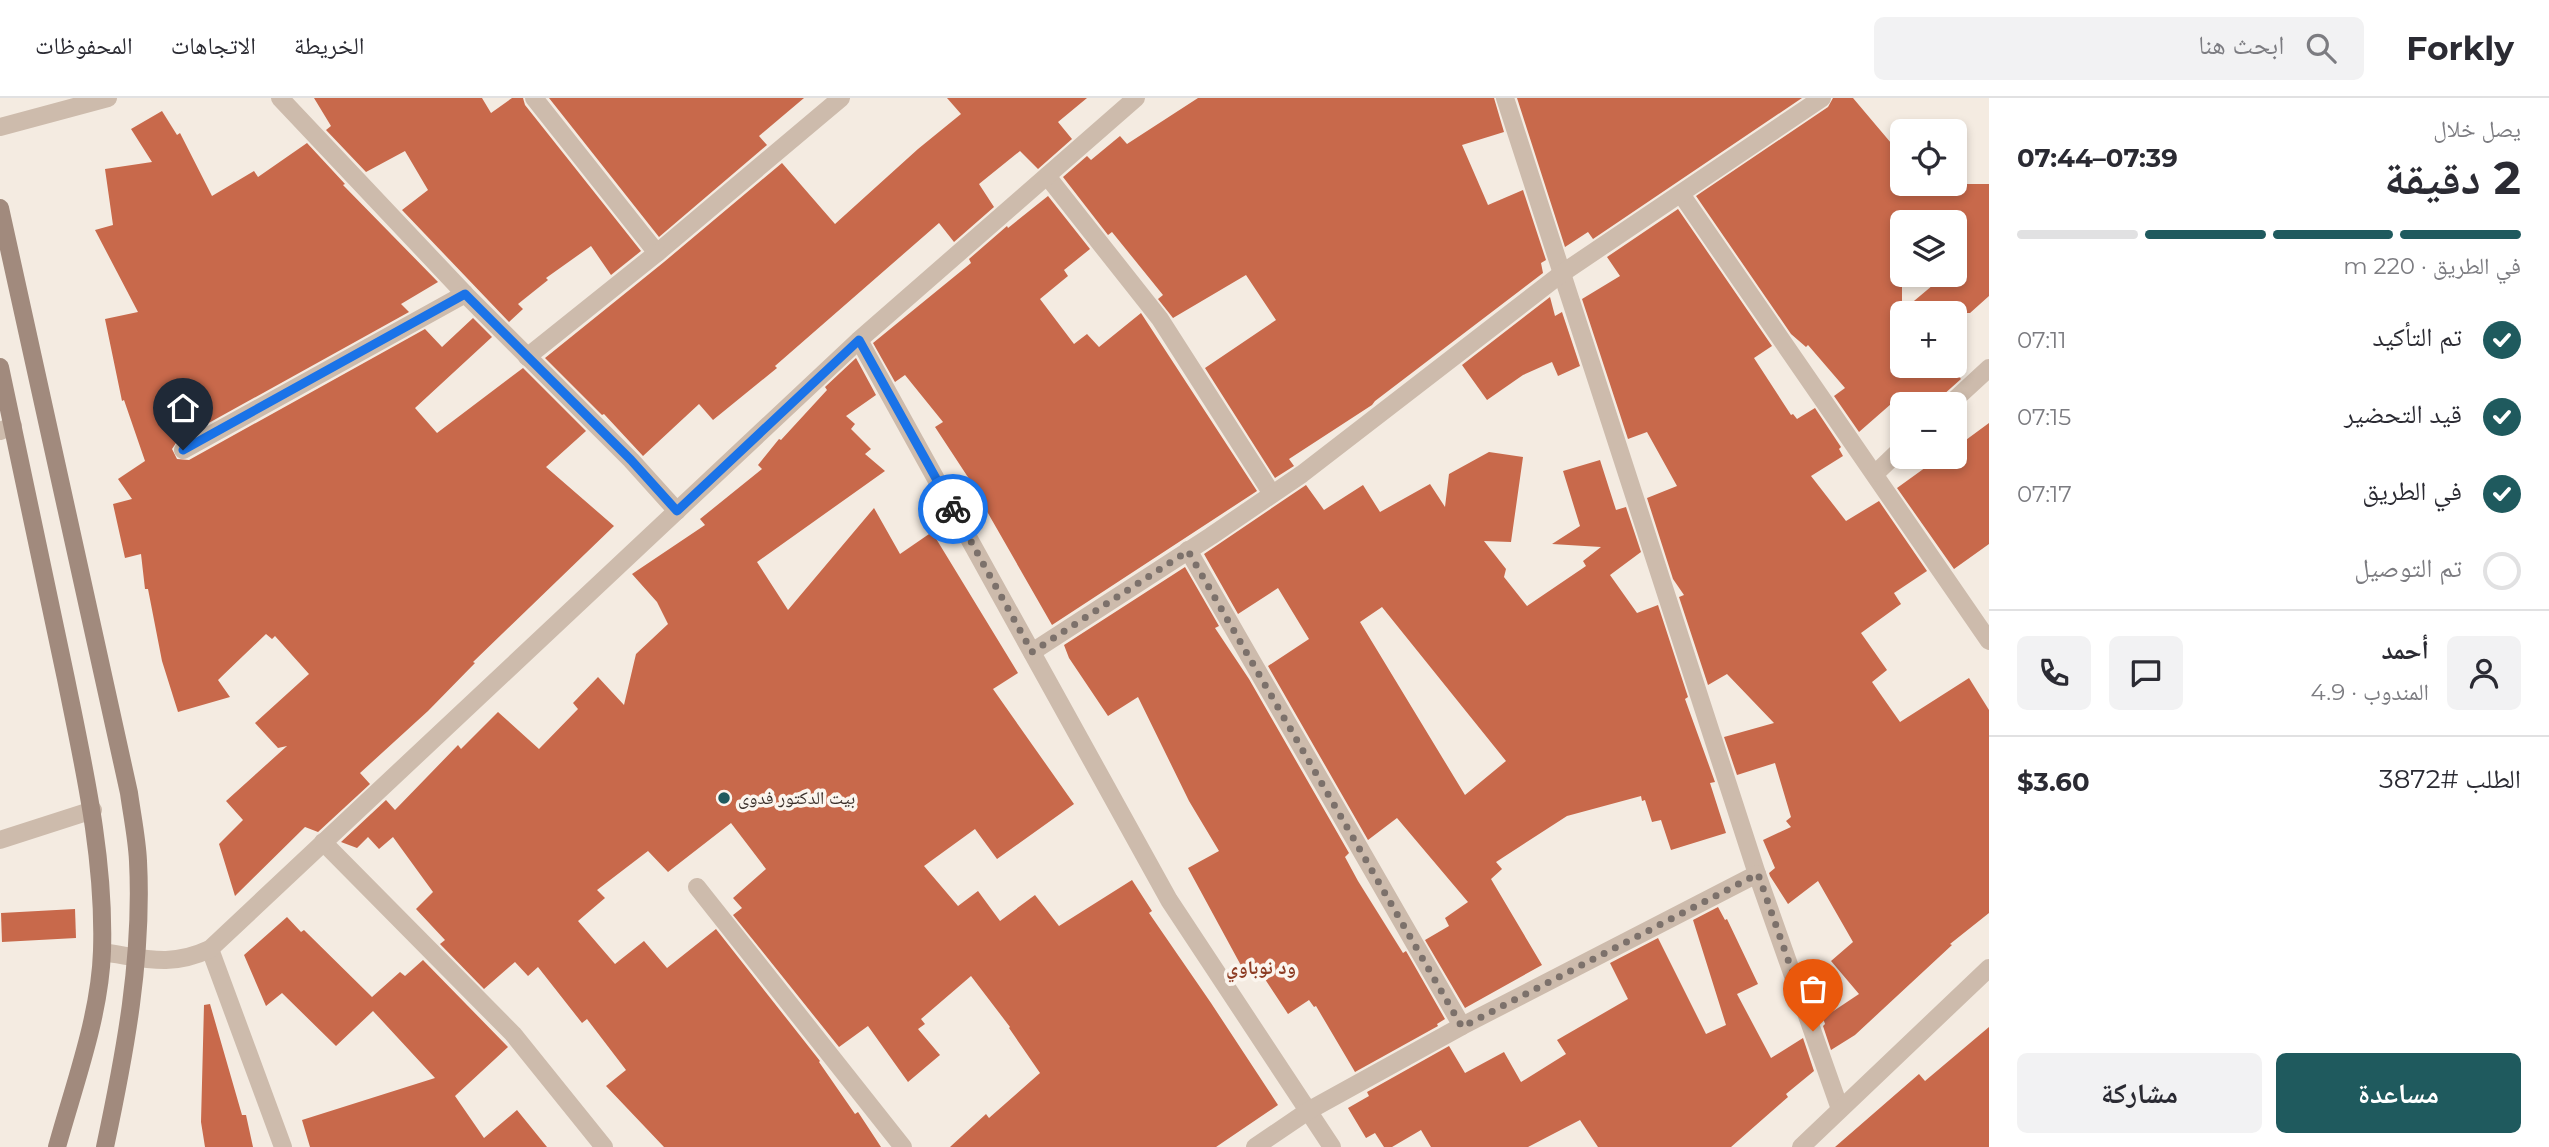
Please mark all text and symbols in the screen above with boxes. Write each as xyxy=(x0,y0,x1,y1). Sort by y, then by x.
search box xyxy=(1874,17,2364,80)
text: Forkly xyxy=(2406,28,2514,68)
text: ابحث هنا xyxy=(2198,29,2284,61)
icon: search xyxy=(2302,29,2340,67)
text: المحفوظات xyxy=(35,31,133,60)
text: الاتجاهات xyxy=(171,31,256,60)
text: الخريطة xyxy=(294,31,365,60)
text: يصل خلال xyxy=(2433,115,2521,143)
map controls xyxy=(1890,119,1967,469)
button: locate xyxy=(1890,119,1967,196)
text: 07:39–07:44 xyxy=(2017,142,2178,174)
text: 2 دقيقة xyxy=(2384,149,2521,206)
button: layers xyxy=(1890,210,1967,287)
text: في الطريق · 220 m xyxy=(2343,252,2521,280)
button: + xyxy=(1890,301,1967,378)
text: تم التأكيد xyxy=(2372,321,2462,353)
icon: check xyxy=(2483,321,2521,359)
text: 07:11 xyxy=(2017,326,2067,354)
pin xyxy=(153,378,213,450)
icon: home xyxy=(164,389,202,427)
button: − xyxy=(1890,392,1967,469)
text: قيد التحضير xyxy=(2344,398,2462,430)
icon: check xyxy=(2483,398,2521,436)
text: 07:15 xyxy=(2017,403,2071,431)
courier xyxy=(918,474,988,544)
text: في الطريق xyxy=(2362,475,2462,507)
icon: check xyxy=(2483,475,2521,513)
text: 07:17 xyxy=(2017,480,2072,508)
icon: bike xyxy=(934,490,972,528)
text: تم التوصيل xyxy=(2354,552,2462,584)
text: أحمد xyxy=(2381,634,2429,666)
button: phone xyxy=(2017,636,2091,710)
button: chat xyxy=(2109,636,2183,710)
button: person xyxy=(2447,636,2521,710)
text: المندوب · 4.9 xyxy=(2311,678,2429,706)
text: الطلب #3872 xyxy=(2379,763,2521,795)
text: $3.60 xyxy=(2017,766,2090,798)
place label: بيت الدكتور فدوى xyxy=(738,787,855,809)
marker: بيت الدكتور فدوى xyxy=(716,790,732,806)
district label: ود نوباوي xyxy=(1226,956,1296,983)
pin xyxy=(1783,959,1843,1031)
icon: bag xyxy=(1794,970,1832,1008)
button: مشاركة xyxy=(2017,1053,2262,1133)
button: مساعدة xyxy=(2276,1053,2521,1133)

